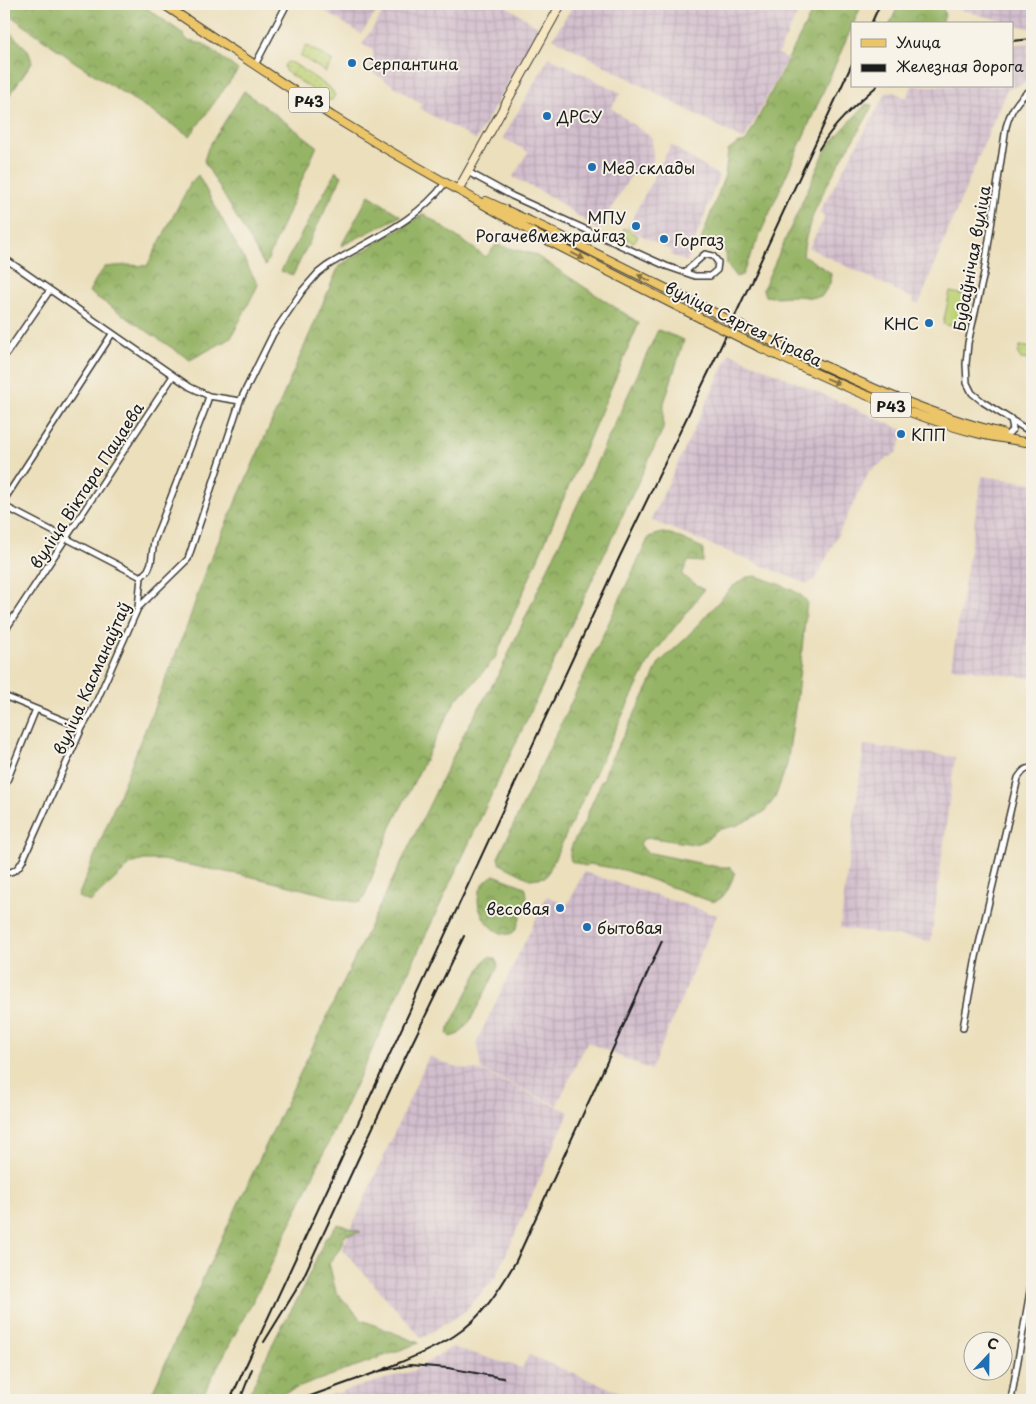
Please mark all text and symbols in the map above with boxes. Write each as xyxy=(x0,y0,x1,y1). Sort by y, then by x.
legend xyxy=(851,22,1014,88)
text: Улица xyxy=(896,30,941,53)
place label: Серпантина xyxy=(362,51,458,75)
text: Железная дорога xyxy=(896,54,1024,77)
marker: Серпантина xyxy=(346,57,358,69)
road number: Р43 xyxy=(289,88,329,112)
place label: ДРСУ xyxy=(556,104,603,128)
marker: ДРСУ xyxy=(541,110,553,122)
place label: Мед.склады xyxy=(602,155,695,179)
marker: Мед.склады xyxy=(586,161,598,173)
street label: Будаўнічая вуліца xyxy=(946,183,996,333)
place label: МПУ Рогачевмежрайгаз xyxy=(475,205,626,247)
marker: МПУ Рогачевмежрайгаз xyxy=(630,220,642,232)
place label: Горгаз xyxy=(674,227,724,251)
marker: Горгаз xyxy=(658,233,670,245)
one-way arrow xyxy=(571,252,585,260)
one-way arrow xyxy=(637,273,651,281)
street label: вуліца Сяргея Кірава xyxy=(661,274,827,372)
place label: КНС xyxy=(884,311,919,335)
marker: КНС xyxy=(923,317,935,329)
one-way arrow xyxy=(826,378,840,386)
road number: Р43 xyxy=(871,392,911,418)
street label: вуліца Віктара Пацаева xyxy=(23,397,149,573)
place label: КПП xyxy=(911,422,946,446)
marker: КПП xyxy=(895,428,907,440)
street label: вуліца Касманаўтаў xyxy=(46,598,136,758)
place label: весовая xyxy=(486,896,550,920)
marker: весовая xyxy=(554,902,566,914)
place label: бытовая xyxy=(597,915,663,939)
marker: бытовая xyxy=(581,921,593,933)
north arrow xyxy=(964,1332,1014,1382)
text: С xyxy=(984,1332,1002,1355)

